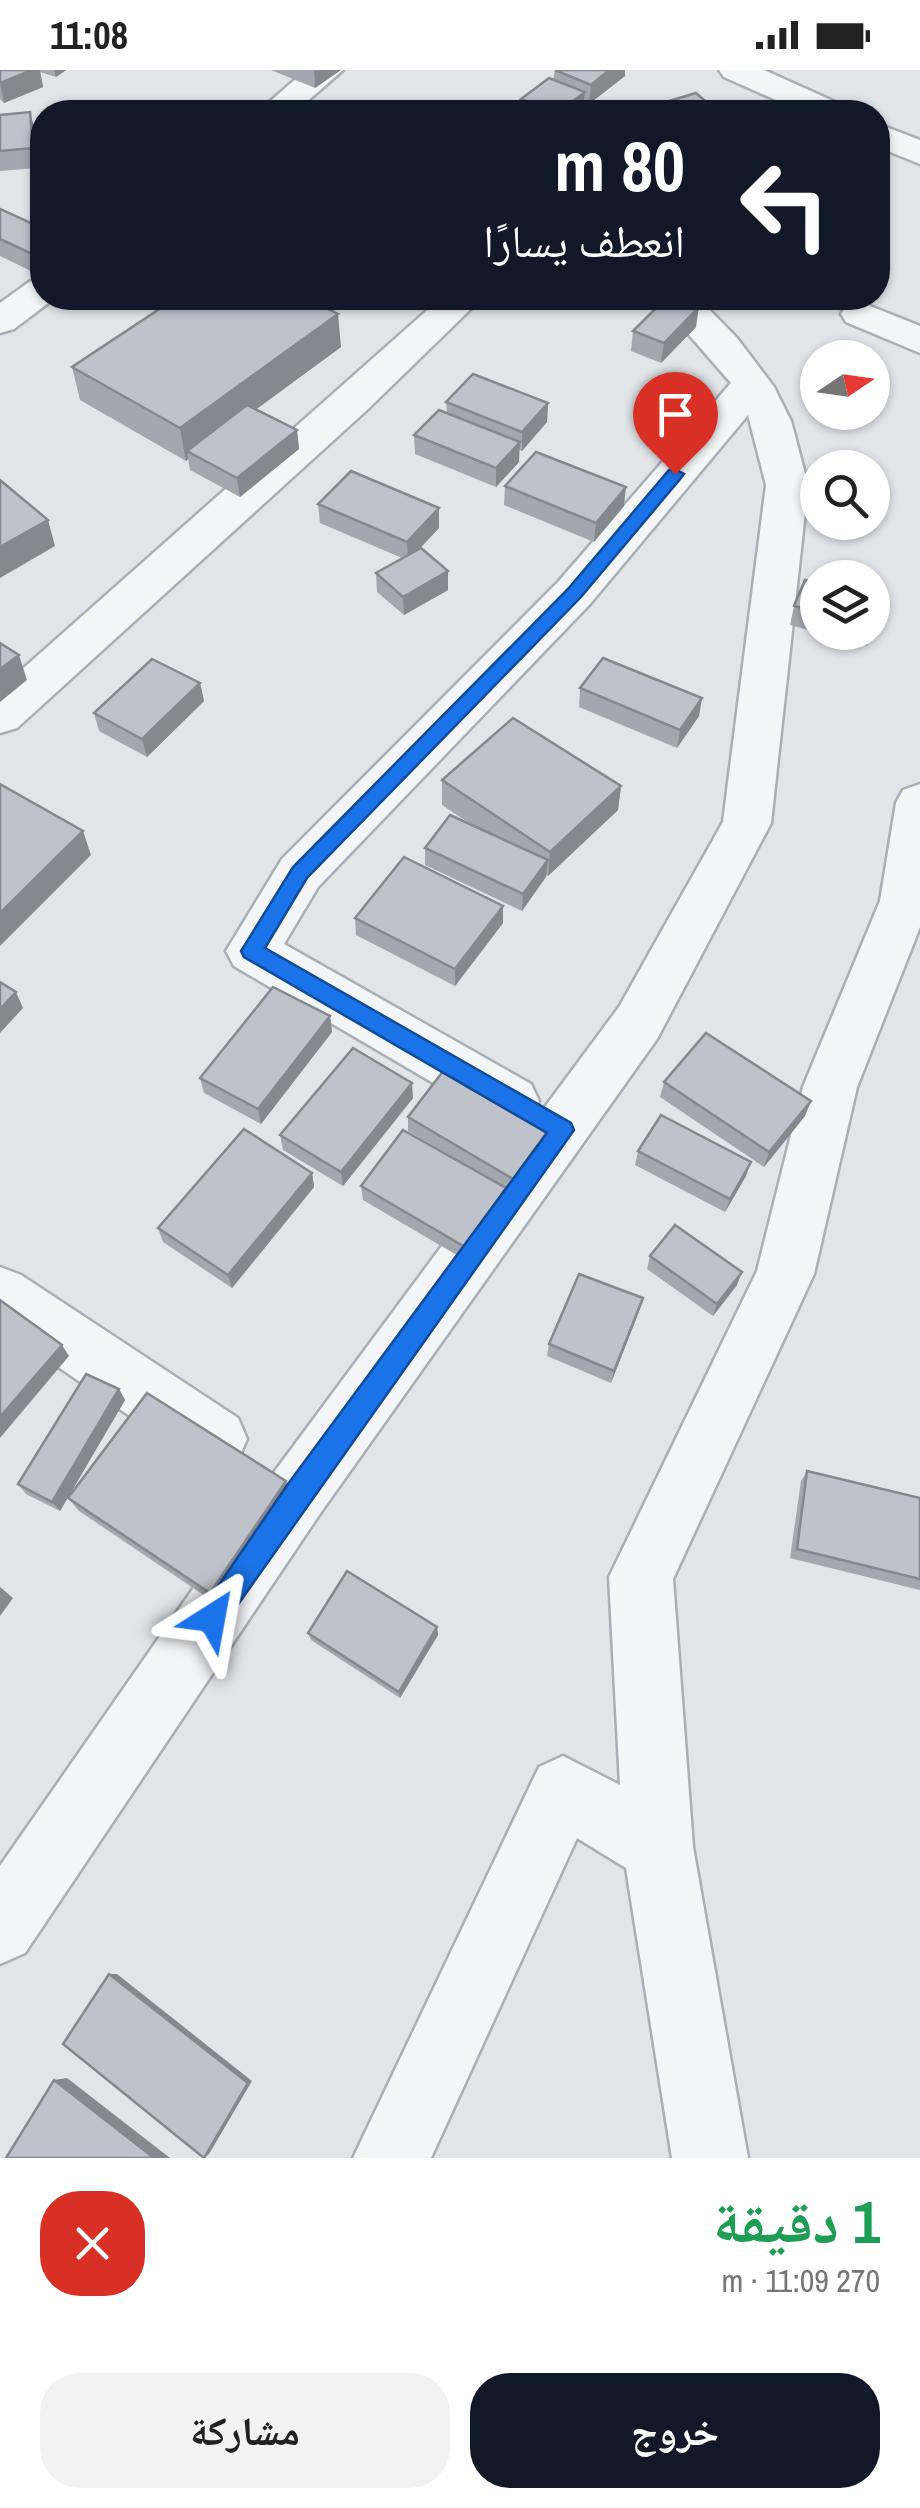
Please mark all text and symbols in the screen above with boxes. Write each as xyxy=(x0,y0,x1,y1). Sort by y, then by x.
text: 11:08 xyxy=(50,10,128,61)
text: 80 m xyxy=(554,119,685,213)
icon: left xyxy=(720,140,850,270)
text: انعطف يسارًا xyxy=(483,210,685,271)
north arrow xyxy=(800,340,890,430)
map controls xyxy=(800,340,890,650)
pin xyxy=(633,372,718,475)
icon: arrive xyxy=(648,387,703,442)
button: search xyxy=(800,450,890,540)
button: layers xyxy=(800,560,890,650)
position arrow xyxy=(160,1566,264,1670)
text: 1 دقيقة xyxy=(713,2181,880,2262)
button: close xyxy=(40,2191,145,2296)
text: 270 m · 11:09 xyxy=(721,2259,880,2302)
button: مشاركة xyxy=(40,2373,450,2488)
button: خروج xyxy=(470,2373,880,2488)

